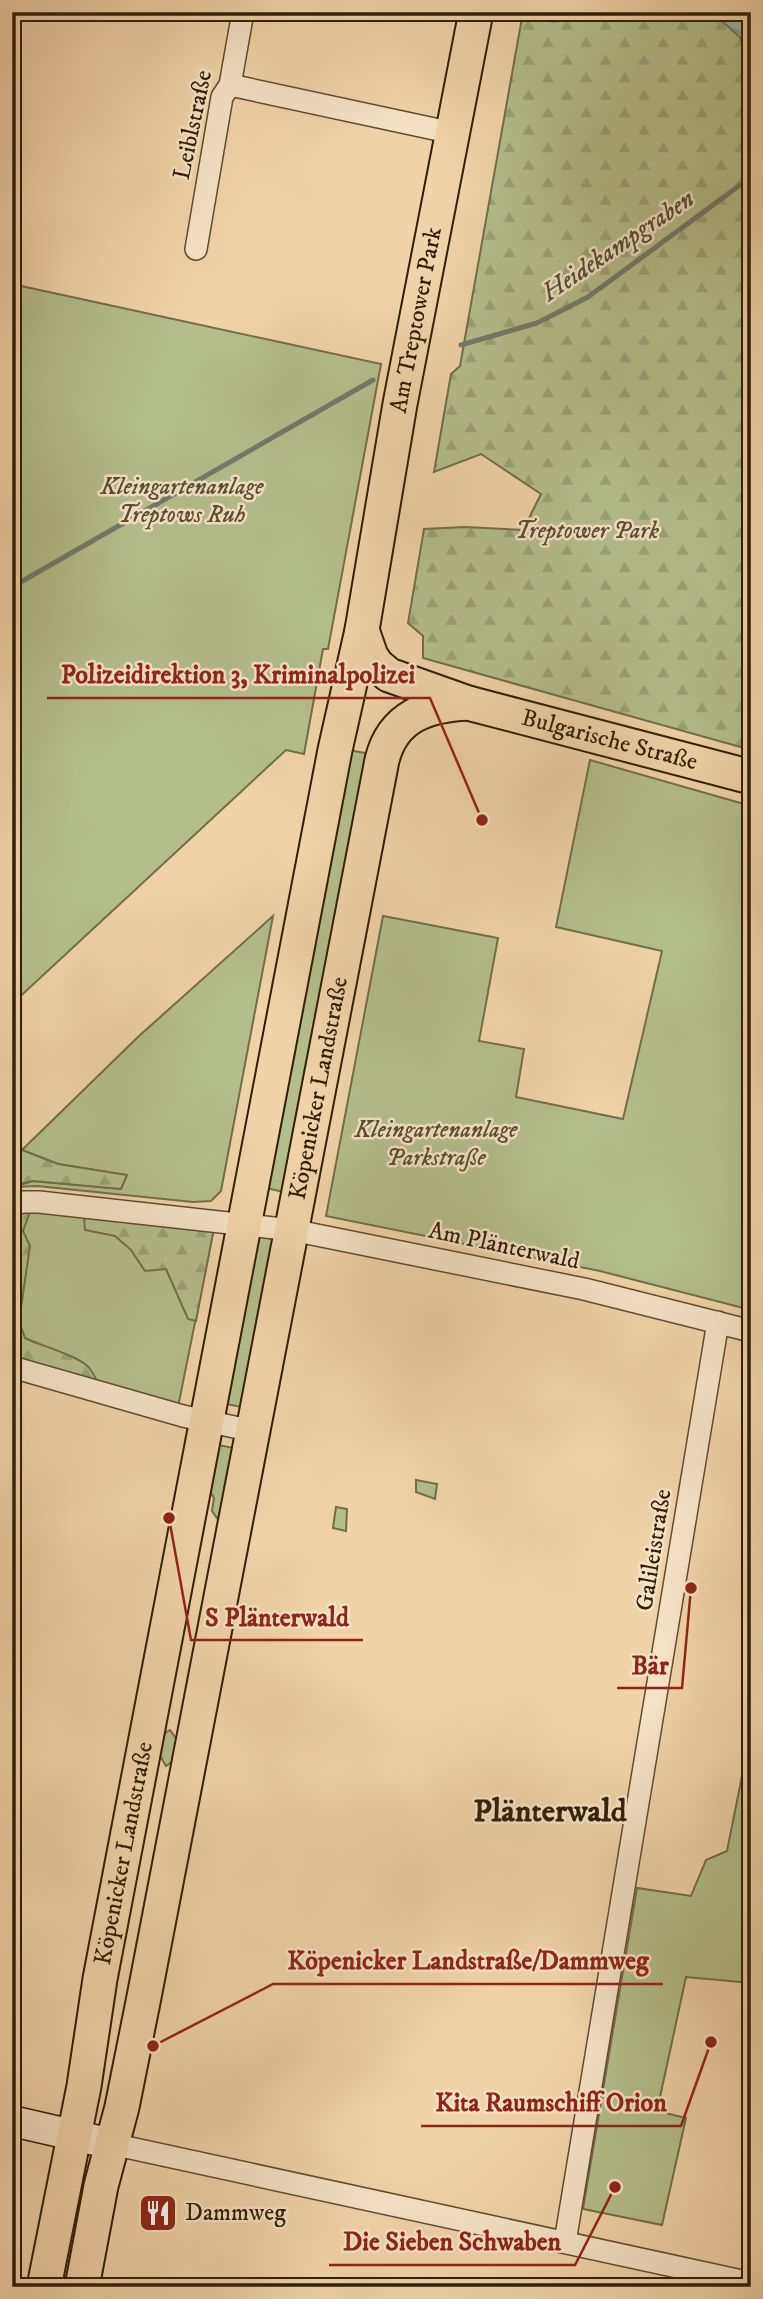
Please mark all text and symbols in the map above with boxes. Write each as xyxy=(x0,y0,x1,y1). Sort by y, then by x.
street label: Leiblstraße xyxy=(167,68,219,182)
water label: Heidekampgraben xyxy=(534,183,701,310)
street label: Am Treptower Park xyxy=(384,225,449,415)
park label: Kleingartenanlage Treptows Ruh xyxy=(99,472,264,530)
park label: Treptower Park xyxy=(515,516,659,546)
callout: Polizeidirektion 3, Kriminalpolizei xyxy=(47,651,430,698)
text: Polizeidirektion 3, Kriminalpolizei xyxy=(61,659,416,692)
street label: Bulgarische Straße xyxy=(518,703,701,777)
street label: Köpenicker Landstraße xyxy=(283,974,355,1202)
park label: Kleingartenanlage Parkstraße xyxy=(353,1115,518,1173)
street label: Am Plänterwald xyxy=(426,1215,582,1277)
street label: Galileistraße xyxy=(630,1487,678,1613)
callout: S Plänterwald xyxy=(191,1593,363,1640)
text: S Plänterwald xyxy=(205,1602,350,1635)
callout: Bär xyxy=(617,1641,682,1688)
text: Bär xyxy=(631,1650,669,1683)
street label: Köpenicker Landstraße xyxy=(88,1739,160,1967)
district label: Plänterwald xyxy=(473,1792,628,1832)
callout: Köpenicker Landstraße/Dammweg xyxy=(273,1937,663,1984)
text: Köpenicker Landstraße/Dammweg xyxy=(287,1945,650,1978)
callout: Kita Raumschiff Orion xyxy=(421,2079,681,2126)
text: Kita Raumschiff Orion xyxy=(435,2087,667,2120)
restaurant icon: Dammweg xyxy=(137,2192,179,2234)
place label: Dammweg xyxy=(185,2198,286,2228)
callout: Die Sieben Schwaben xyxy=(329,2218,575,2265)
text: Die Sieben Schwaben xyxy=(343,2226,561,2259)

